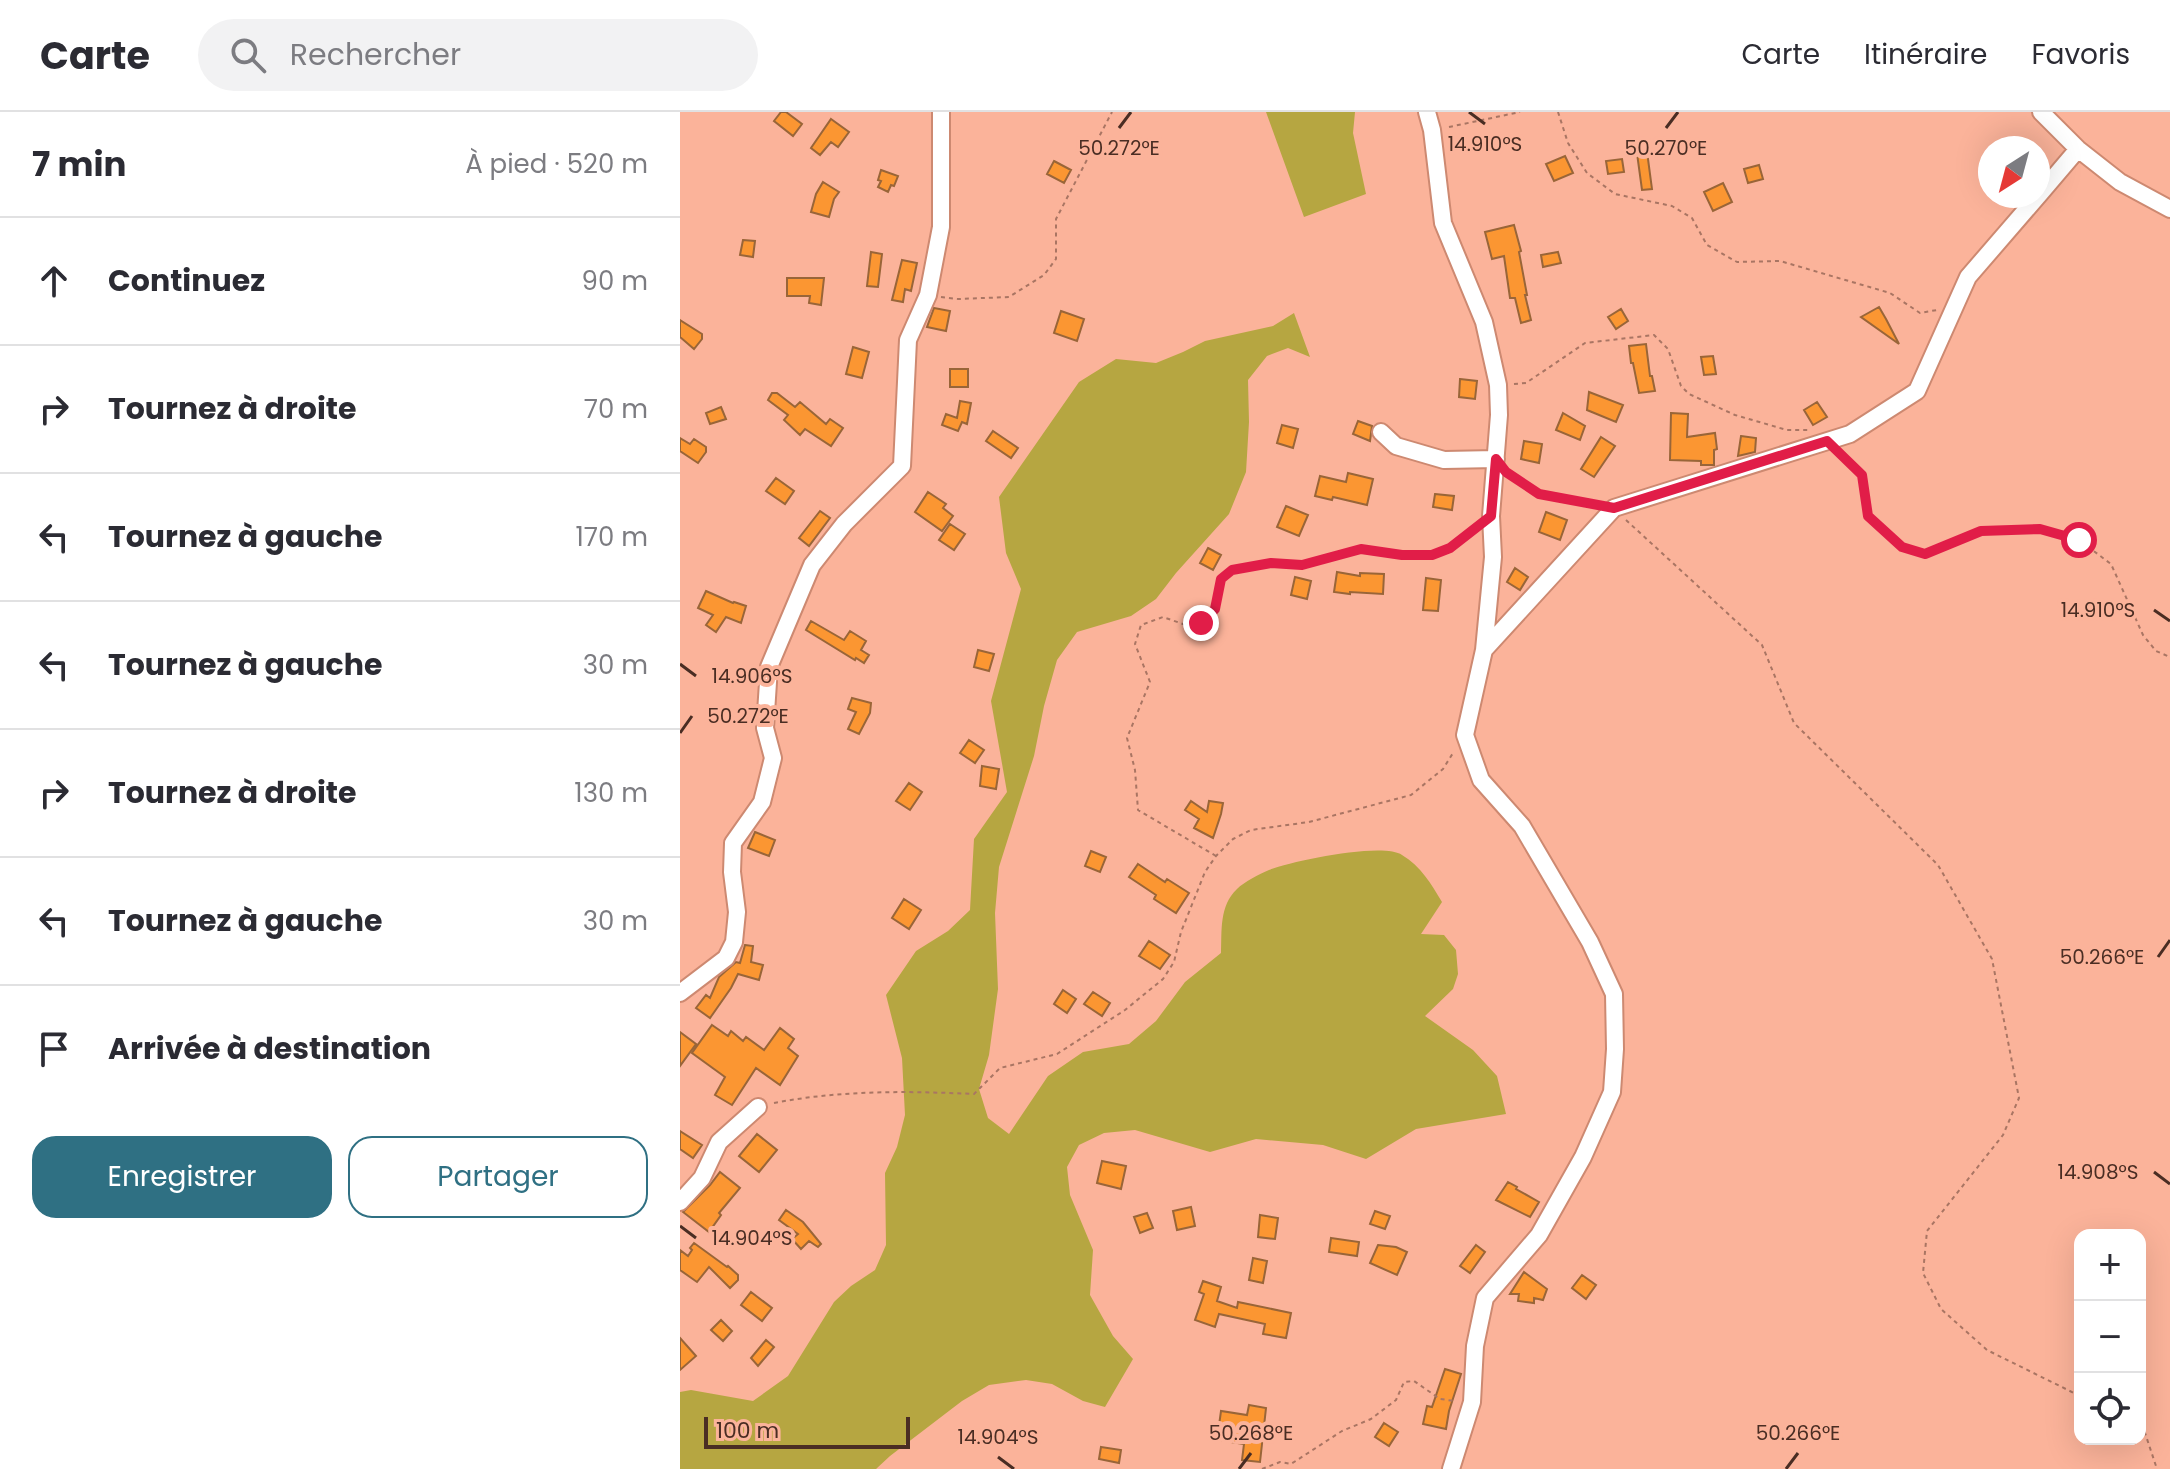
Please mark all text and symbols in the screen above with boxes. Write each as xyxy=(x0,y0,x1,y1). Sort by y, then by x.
search box xyxy=(198,19,758,91)
text: Carte xyxy=(40,29,150,82)
icon: search xyxy=(226,33,270,77)
text: Rechercher xyxy=(290,33,461,76)
text: Carte xyxy=(1742,35,1820,74)
text: Itinéraire xyxy=(1864,35,1987,74)
text: Favoris xyxy=(2031,35,2130,74)
text: 14.910°S xyxy=(1448,130,1522,158)
text: 50.272°E xyxy=(1078,134,1160,162)
text: 50.270°E xyxy=(1625,134,1707,162)
north arrow xyxy=(1978,136,2050,208)
text: 7 min xyxy=(32,140,126,188)
text: À pied · 520 m xyxy=(465,146,648,182)
icon: ahead xyxy=(32,259,76,303)
text: Continuez xyxy=(108,259,265,302)
text: 90 m xyxy=(582,263,648,299)
icon: right xyxy=(32,387,76,431)
text: Tournez à droite xyxy=(108,387,356,430)
text: 70 m xyxy=(584,391,648,427)
icon: left xyxy=(32,515,76,559)
text: Tournez à gauche xyxy=(108,515,382,558)
text: 170 m xyxy=(575,519,648,555)
route start xyxy=(2061,522,2097,558)
text: 14.910°S xyxy=(2061,596,2135,624)
route end xyxy=(1183,605,1219,641)
icon: left xyxy=(32,643,76,687)
text: Tournez à gauche xyxy=(108,643,382,686)
text: 30 m xyxy=(583,647,648,683)
text: 14.906°S xyxy=(712,662,792,690)
text: 50.272°E xyxy=(707,702,789,730)
icon: right xyxy=(32,771,76,815)
text: Tournez à droite xyxy=(108,771,356,814)
text: 130 m xyxy=(574,775,648,811)
icon: left xyxy=(32,899,76,943)
text: Tournez à gauche xyxy=(108,899,382,942)
text: 30 m xyxy=(583,903,648,939)
text: 50.266°E xyxy=(2060,943,2144,971)
icon: arrive xyxy=(32,1027,76,1071)
text: Arrivée à destination xyxy=(108,1027,431,1070)
button: Enregistrer xyxy=(32,1136,332,1218)
button: Partager xyxy=(348,1136,648,1218)
text: 14.908°S xyxy=(2058,1158,2138,1186)
text: 14.904°S xyxy=(712,1224,792,1252)
map controls xyxy=(2074,1229,2146,1445)
button: + xyxy=(2074,1229,2146,1301)
button: − xyxy=(2074,1301,2146,1373)
button: locate xyxy=(2074,1373,2146,1445)
scale bar xyxy=(704,1413,910,1449)
text: 100 m xyxy=(716,1415,779,1446)
text: 50.268°E xyxy=(1209,1419,1293,1447)
text: 50.266°E xyxy=(1756,1419,1840,1447)
text: 14.904°S xyxy=(958,1423,1038,1451)

